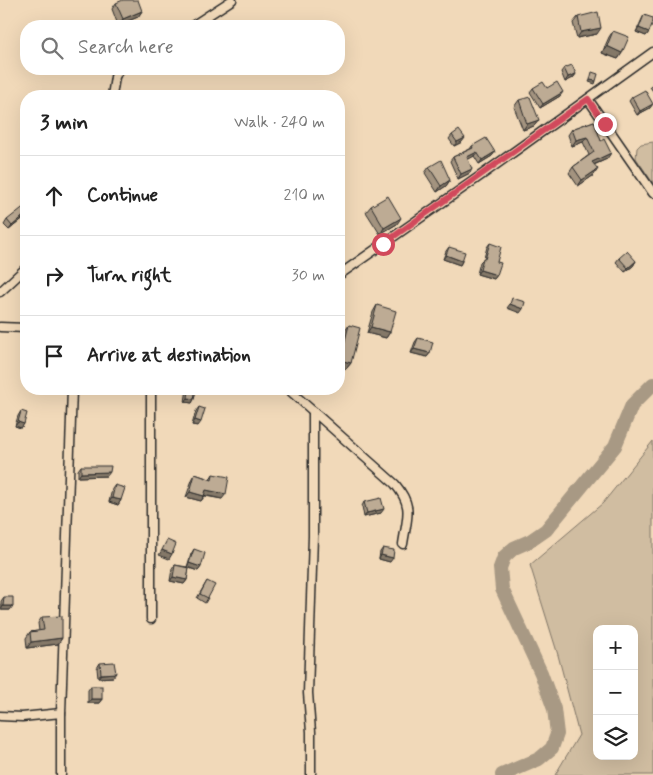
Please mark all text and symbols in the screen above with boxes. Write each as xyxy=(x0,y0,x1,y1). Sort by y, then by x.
search box xyxy=(20,20,345,75)
icon: search xyxy=(38,34,66,62)
text: Search here xyxy=(78,35,174,60)
text: 3 min xyxy=(40,109,88,137)
text: Walk · 240 m xyxy=(234,112,325,133)
route end xyxy=(594,113,617,136)
icon: ahead xyxy=(40,182,68,210)
text: Continue xyxy=(87,183,158,208)
text: 210 m xyxy=(284,185,325,206)
route start xyxy=(372,233,395,256)
icon: right xyxy=(40,262,68,290)
text: Turn right xyxy=(87,263,171,288)
text: 30 m xyxy=(292,265,325,286)
icon: arrive xyxy=(40,342,68,370)
text: Arrive at destination xyxy=(87,343,251,368)
map controls xyxy=(593,625,638,760)
button: + xyxy=(593,625,638,670)
button: − xyxy=(593,670,638,715)
button: layers xyxy=(593,715,638,760)

